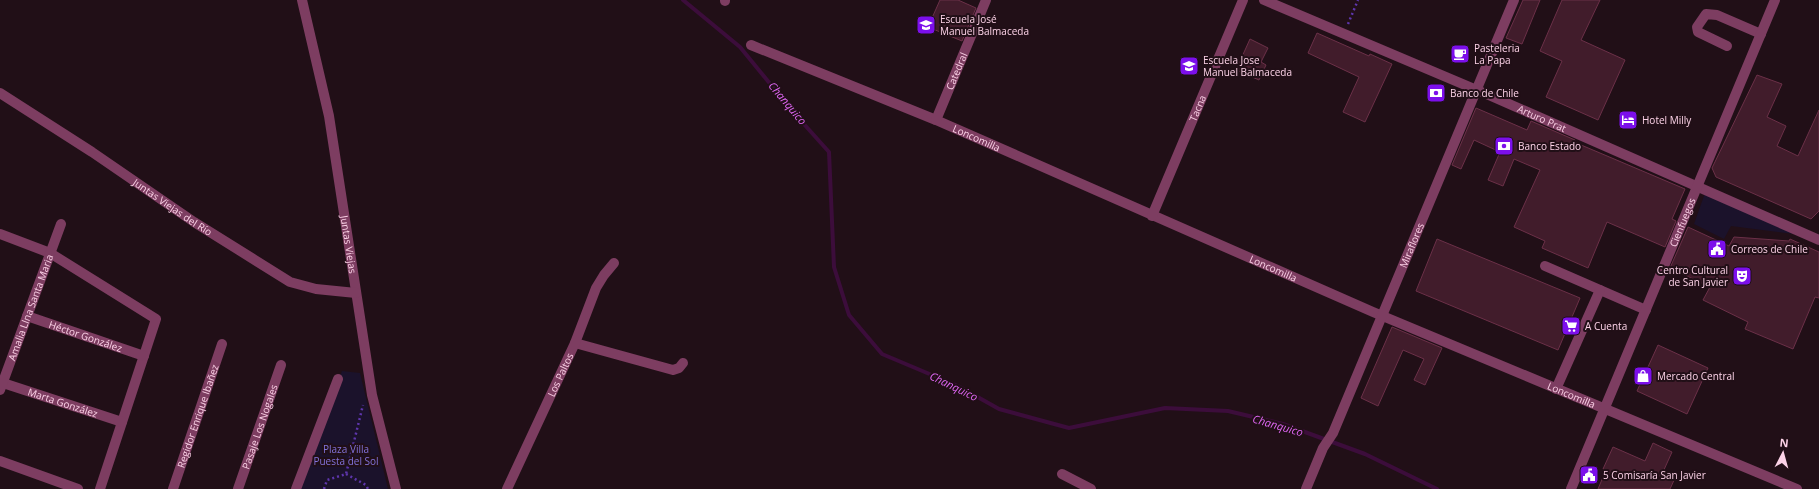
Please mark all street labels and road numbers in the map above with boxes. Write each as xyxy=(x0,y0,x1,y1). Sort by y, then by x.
street label: Catedral xyxy=(942,50,970,92)
street label: Tacna xyxy=(1186,93,1209,124)
street label: Arturo Prat xyxy=(1515,101,1569,135)
street label: Loncomilla xyxy=(951,121,1003,154)
street label: Juntas Viejas del Río xyxy=(130,175,215,239)
street label: Cienfuegos xyxy=(1666,195,1699,249)
street label: Juntas Viejas xyxy=(337,213,360,275)
street label: Miraflores xyxy=(1396,220,1427,270)
street label: Amalia Llna Santa Maria xyxy=(4,252,56,362)
street label: Loncomilla xyxy=(1247,252,1299,285)
street label: Héctor González xyxy=(47,317,124,355)
street label: Los Paltos xyxy=(544,350,577,399)
street label: Regidor Enrique Ibañez xyxy=(174,362,222,470)
street label: Loncomilla xyxy=(1545,379,1598,411)
street label: Pasaje Los Nogales xyxy=(238,382,281,471)
street label: Marta González xyxy=(26,385,100,421)

